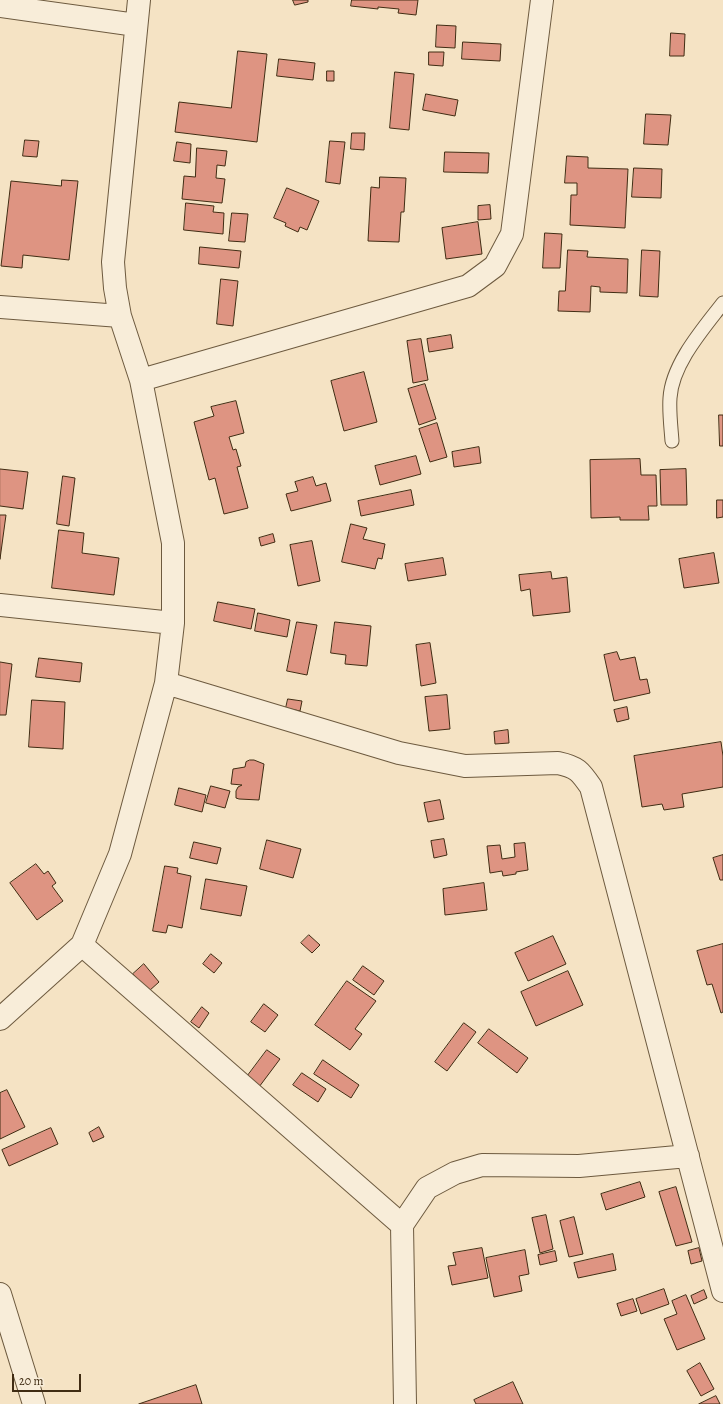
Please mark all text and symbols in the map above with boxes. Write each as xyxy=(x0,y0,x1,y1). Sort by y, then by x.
scale bar xyxy=(14,1366,83,1392)
text: 20 m xyxy=(19,1373,43,1389)

